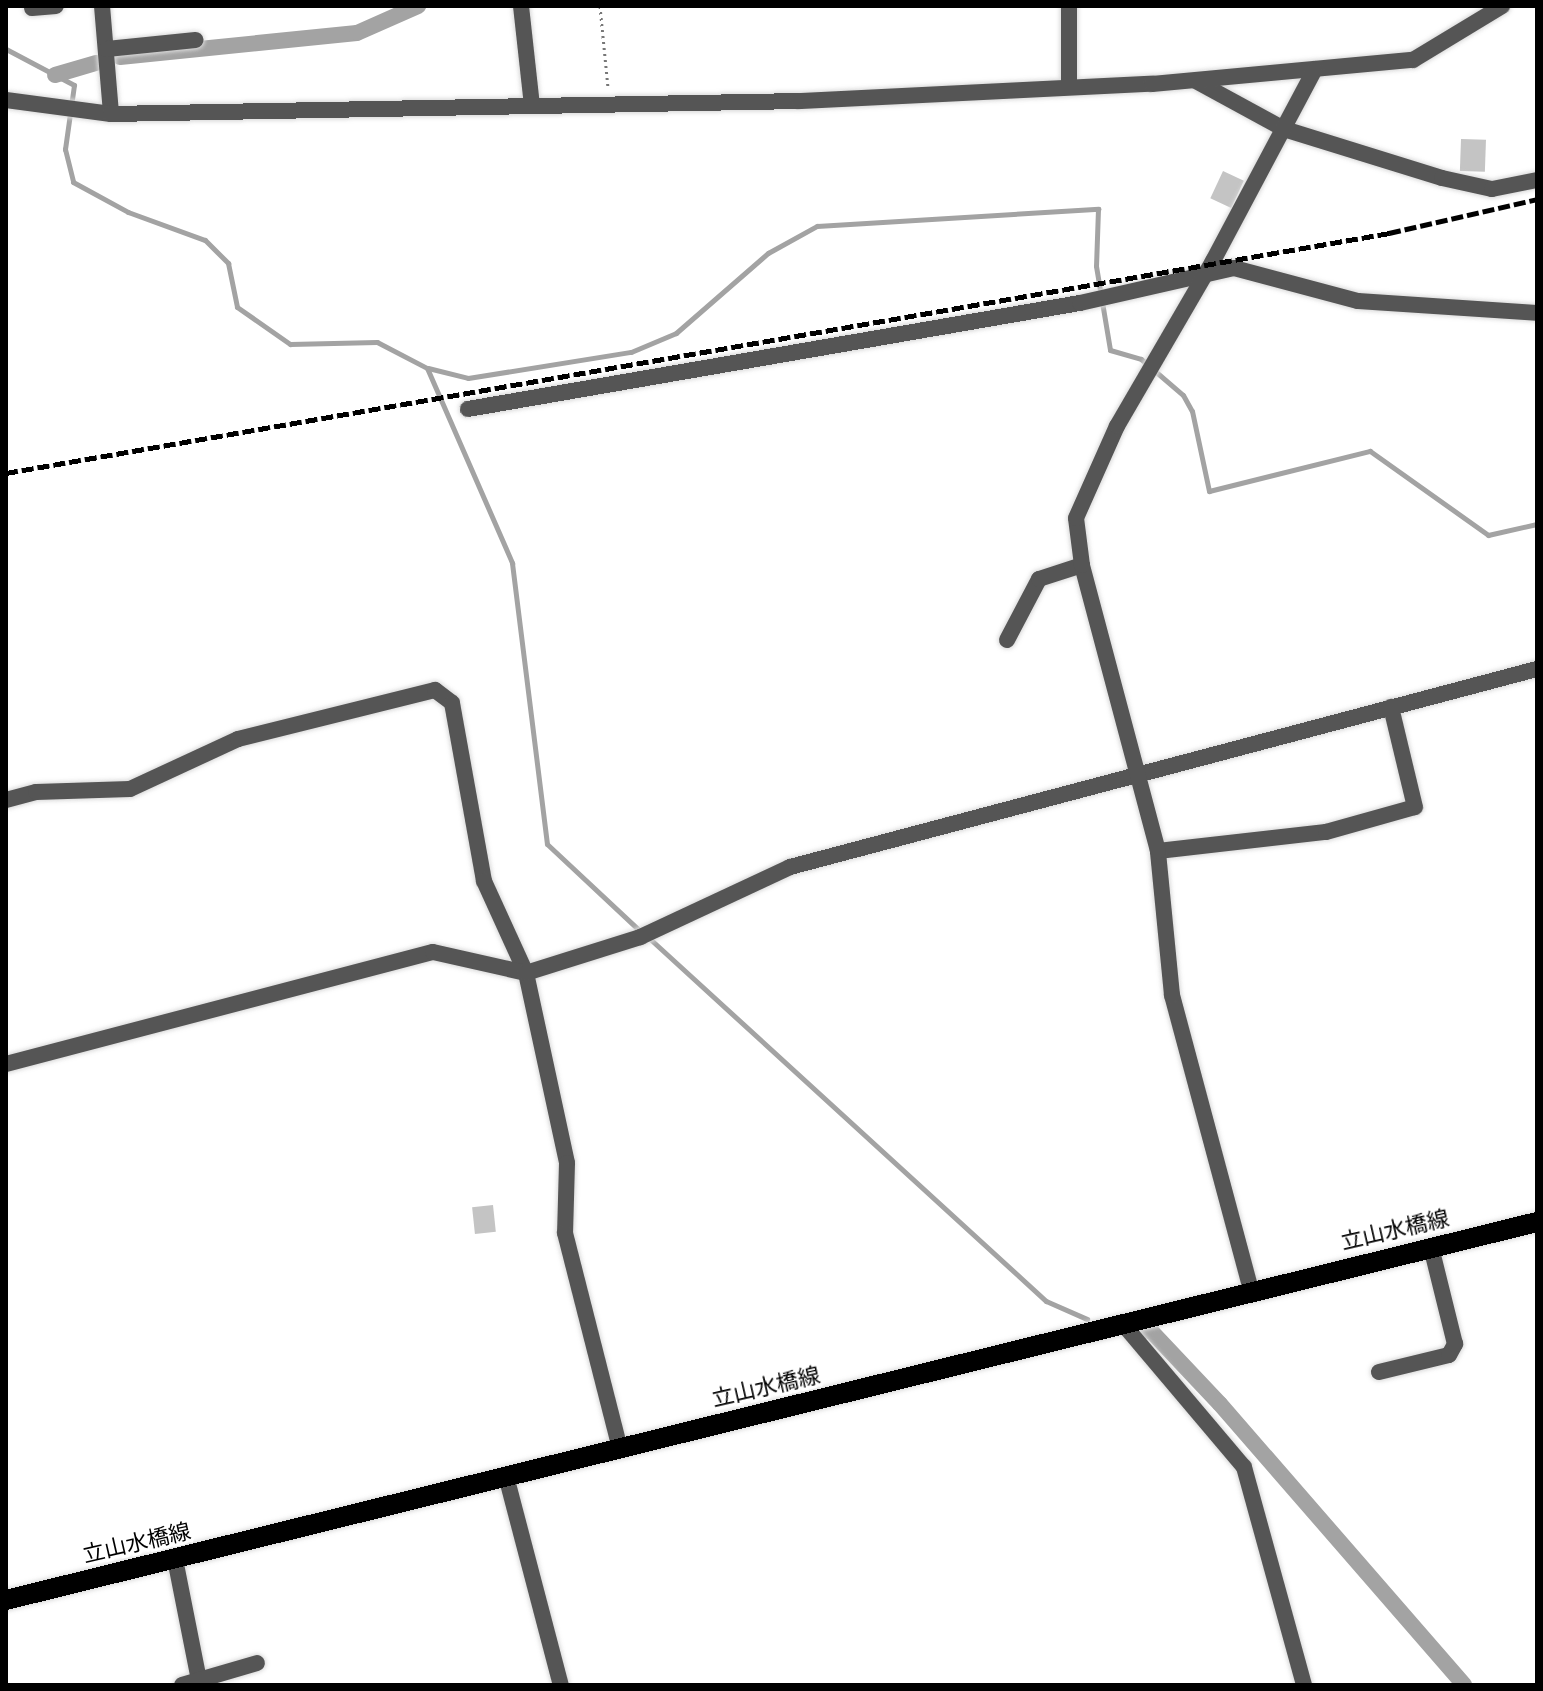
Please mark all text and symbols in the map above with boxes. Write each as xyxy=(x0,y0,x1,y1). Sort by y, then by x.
street label: 立山水橋線 xyxy=(1338,1206,1452,1256)
street label: 立山水橋線 xyxy=(709,1363,823,1413)
street label: 立山水橋線 xyxy=(80,1519,194,1569)

